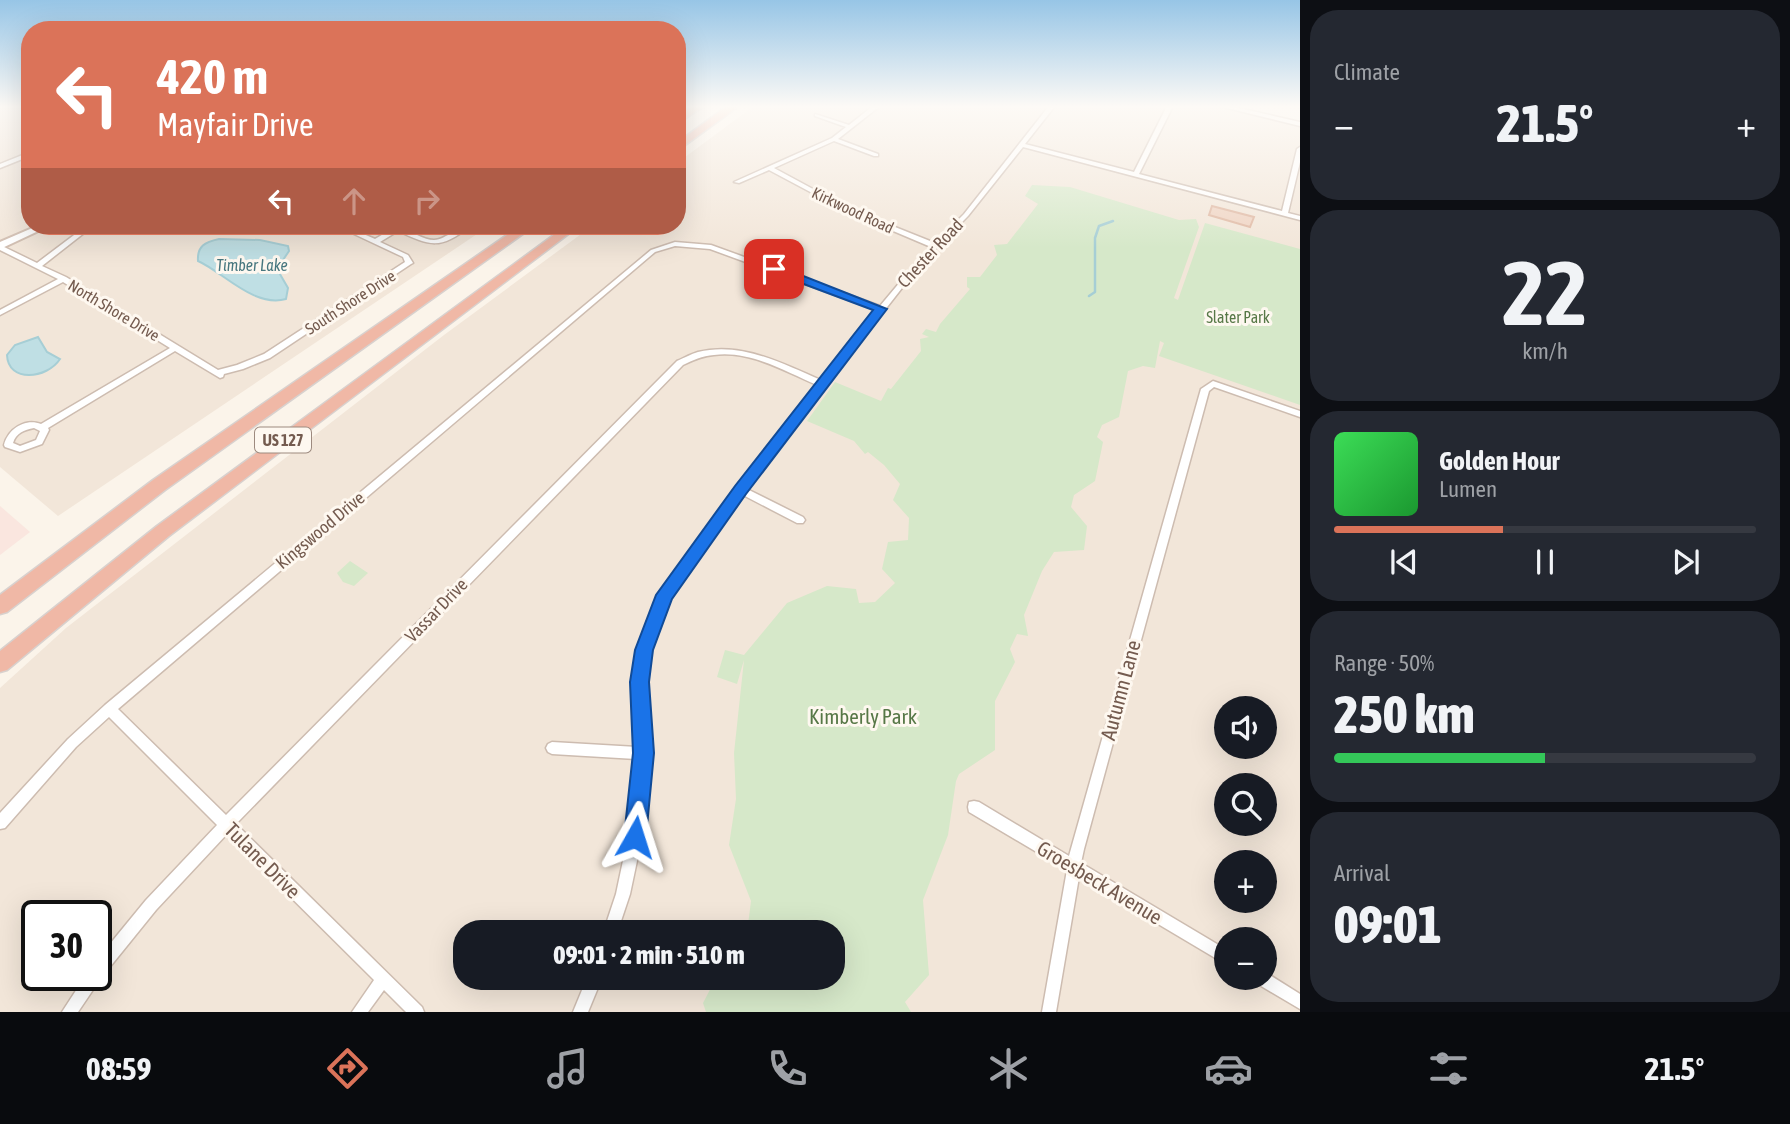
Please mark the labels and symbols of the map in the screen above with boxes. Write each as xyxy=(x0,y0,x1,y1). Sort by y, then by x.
street label: Kirkwood Road xyxy=(809,183,897,237)
street label: Chester Road xyxy=(893,214,967,292)
pin xyxy=(744,239,804,299)
water label: Timber Lake xyxy=(216,256,288,274)
street label: South Shore Drive xyxy=(302,266,398,338)
street label: North Shore Drive xyxy=(65,276,163,344)
park label: Slater Park xyxy=(1206,308,1270,326)
road number: US 127 xyxy=(255,428,311,452)
street label: Kingswood Drive xyxy=(271,487,369,573)
street label: Vassar Drive xyxy=(401,574,471,646)
street label: Autumn Lane xyxy=(1095,637,1145,743)
park label: Kimberly Park xyxy=(809,704,917,728)
position arrow xyxy=(598,800,672,874)
street label: Tulane Drive xyxy=(220,817,306,903)
street label: Groesbeck Avenue xyxy=(1033,835,1167,929)
speed limit sign: 30 xyxy=(21,900,112,991)

